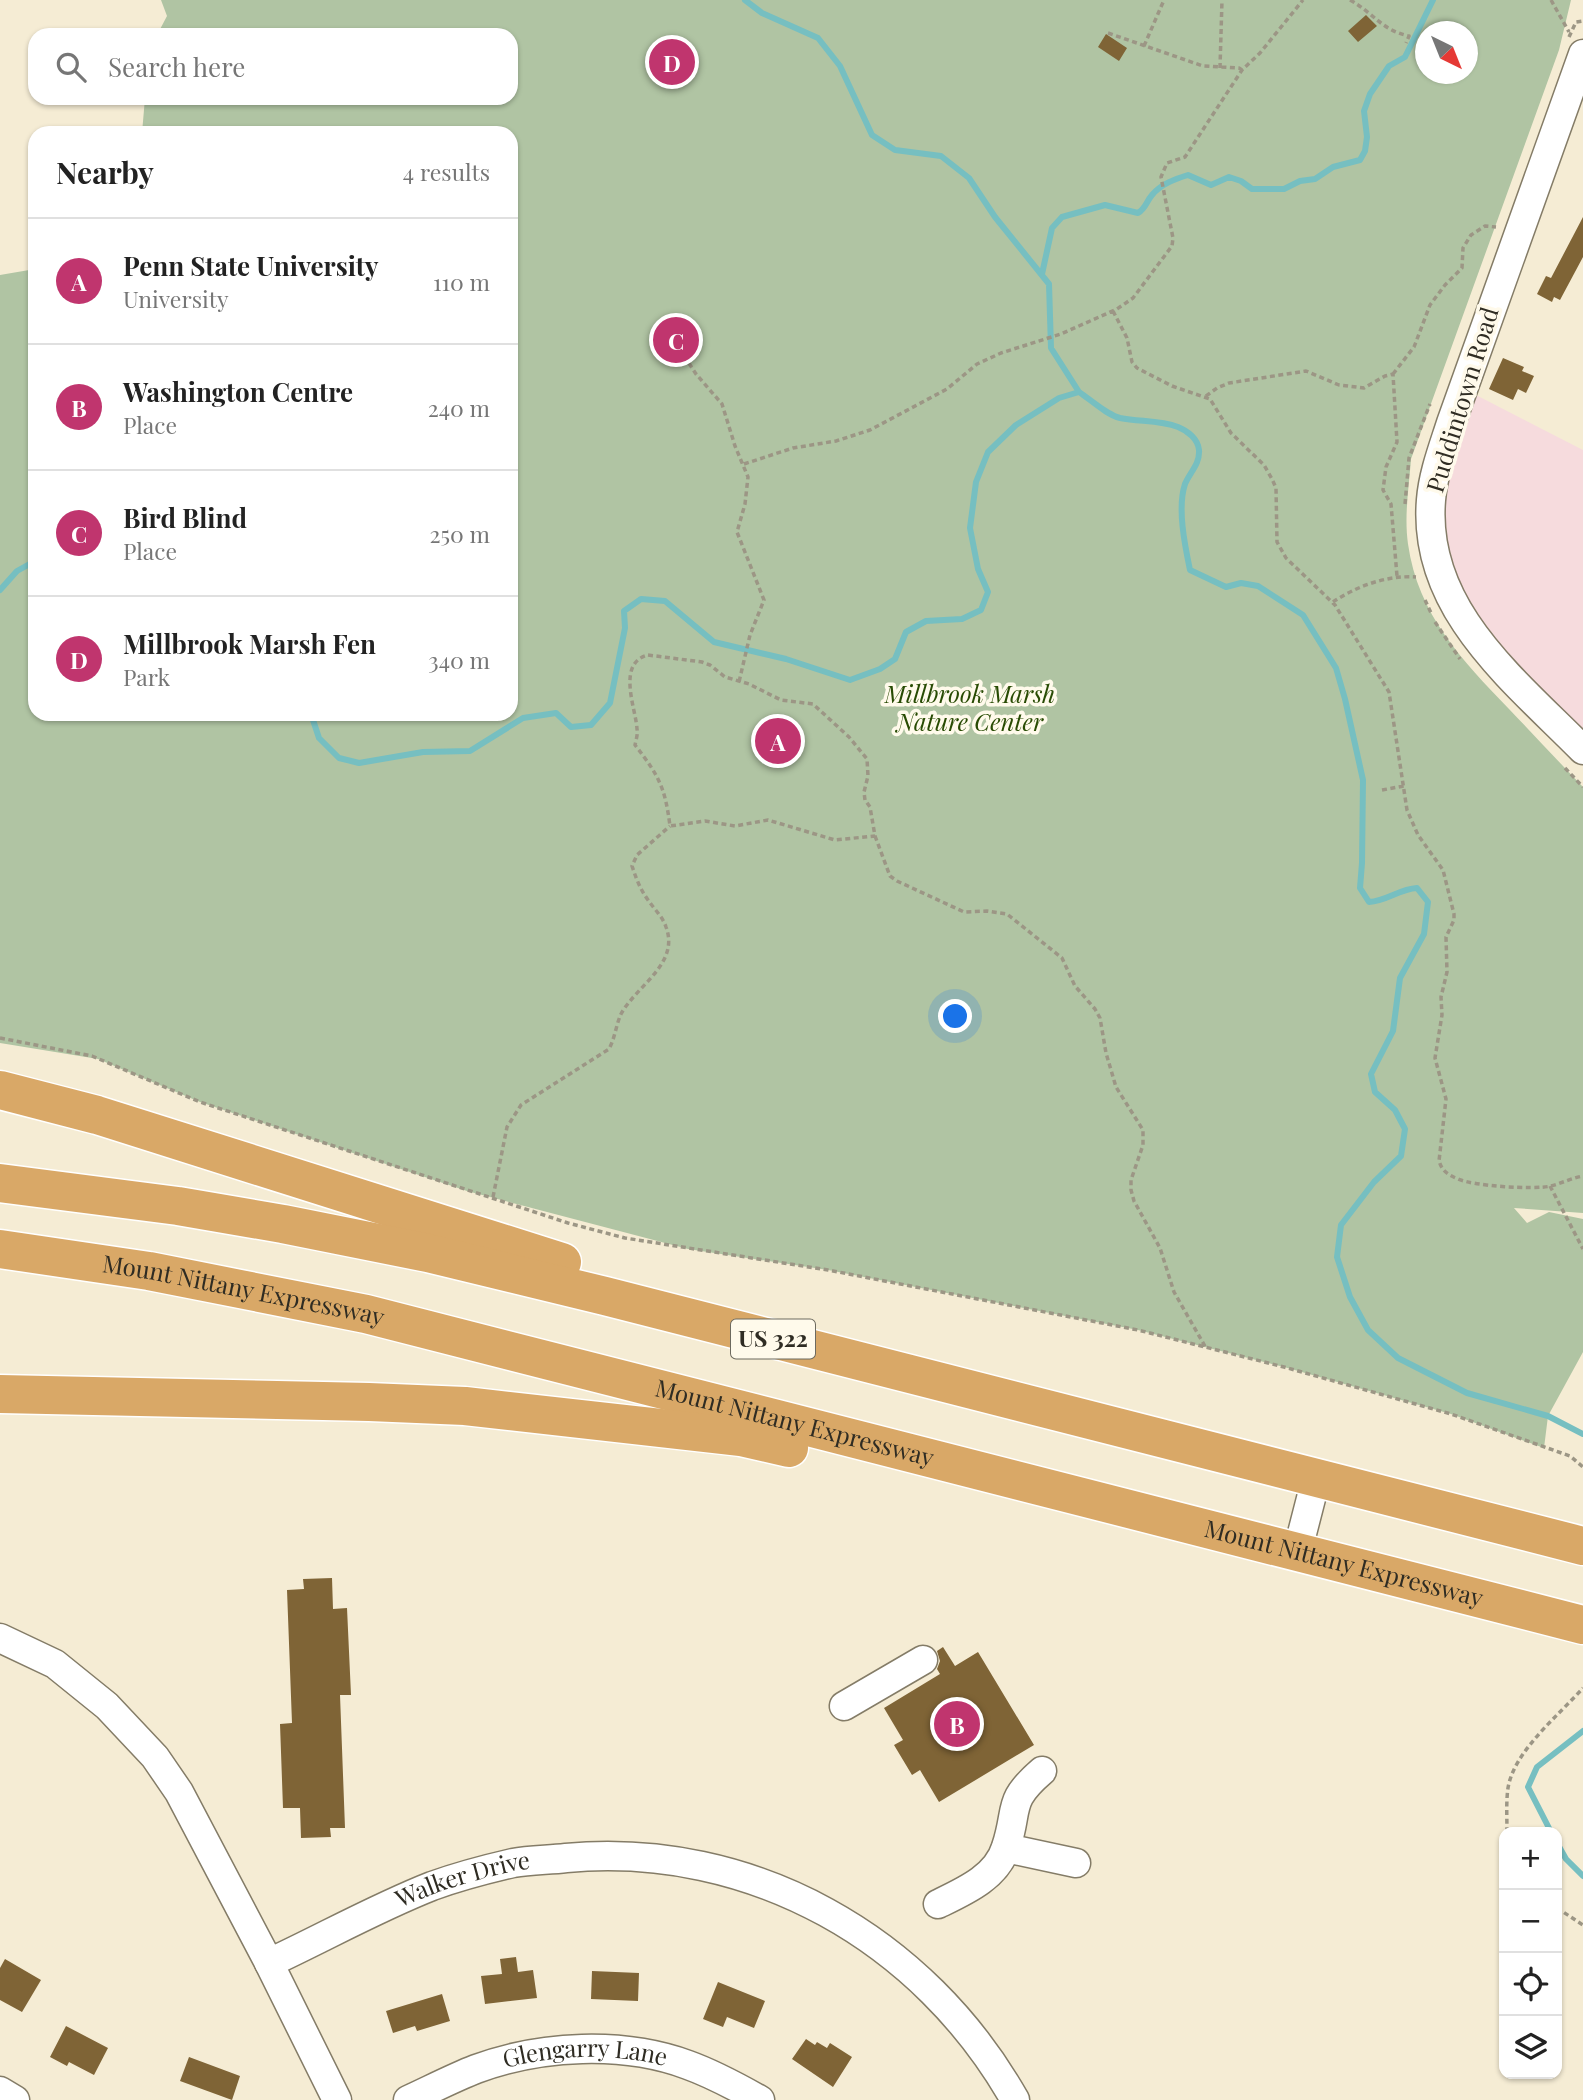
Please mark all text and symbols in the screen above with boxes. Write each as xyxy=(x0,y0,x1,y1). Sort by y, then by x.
north arrow xyxy=(1415,21,1478,84)
search box xyxy=(28,28,518,105)
pin: D xyxy=(649,36,695,88)
icon: search xyxy=(52,48,90,86)
text: Search here xyxy=(108,49,245,84)
text: Nearby xyxy=(56,152,154,192)
text: 4 results xyxy=(403,156,490,187)
text: Penn State University xyxy=(123,248,379,283)
text: A xyxy=(71,266,87,297)
text: 110 m xyxy=(433,266,490,297)
text: University xyxy=(123,283,228,314)
street label: Puddintown Road xyxy=(1418,303,1504,496)
pin: C xyxy=(653,314,699,366)
text: Washington Centre xyxy=(123,374,353,409)
text: B xyxy=(71,392,87,423)
text: 240 m xyxy=(428,392,490,423)
text: Place xyxy=(123,409,177,440)
text: Bird Blind xyxy=(123,500,247,535)
text: C xyxy=(71,518,87,549)
text: 250 m xyxy=(429,518,490,549)
text: Place xyxy=(123,535,177,566)
text: Millbrook Marsh Fen xyxy=(123,626,376,661)
text: D xyxy=(70,644,88,675)
text: 340 m xyxy=(428,644,490,675)
text: Park xyxy=(123,661,170,692)
park label: Millbrook Marsh Nature Center xyxy=(884,677,1055,737)
pin: A xyxy=(755,715,801,767)
your location xyxy=(938,999,972,1033)
street label: Mount Nittany Expressway xyxy=(101,1246,388,1332)
road number: US 322 xyxy=(731,1320,815,1358)
street label: Mount Nittany Expressway xyxy=(652,1371,938,1472)
street label: Mount Nittany Expressway xyxy=(1202,1511,1487,1613)
pin: B xyxy=(934,1698,980,1750)
map controls xyxy=(1499,1827,1562,2079)
button: + xyxy=(1499,1827,1562,1890)
street label: Walker Drive xyxy=(389,1843,531,1914)
button: − xyxy=(1499,1890,1562,1953)
button: locate xyxy=(1499,1953,1562,2016)
button: layers xyxy=(1499,2016,1562,2079)
street label: Glengarry Lane xyxy=(499,2031,671,2074)

